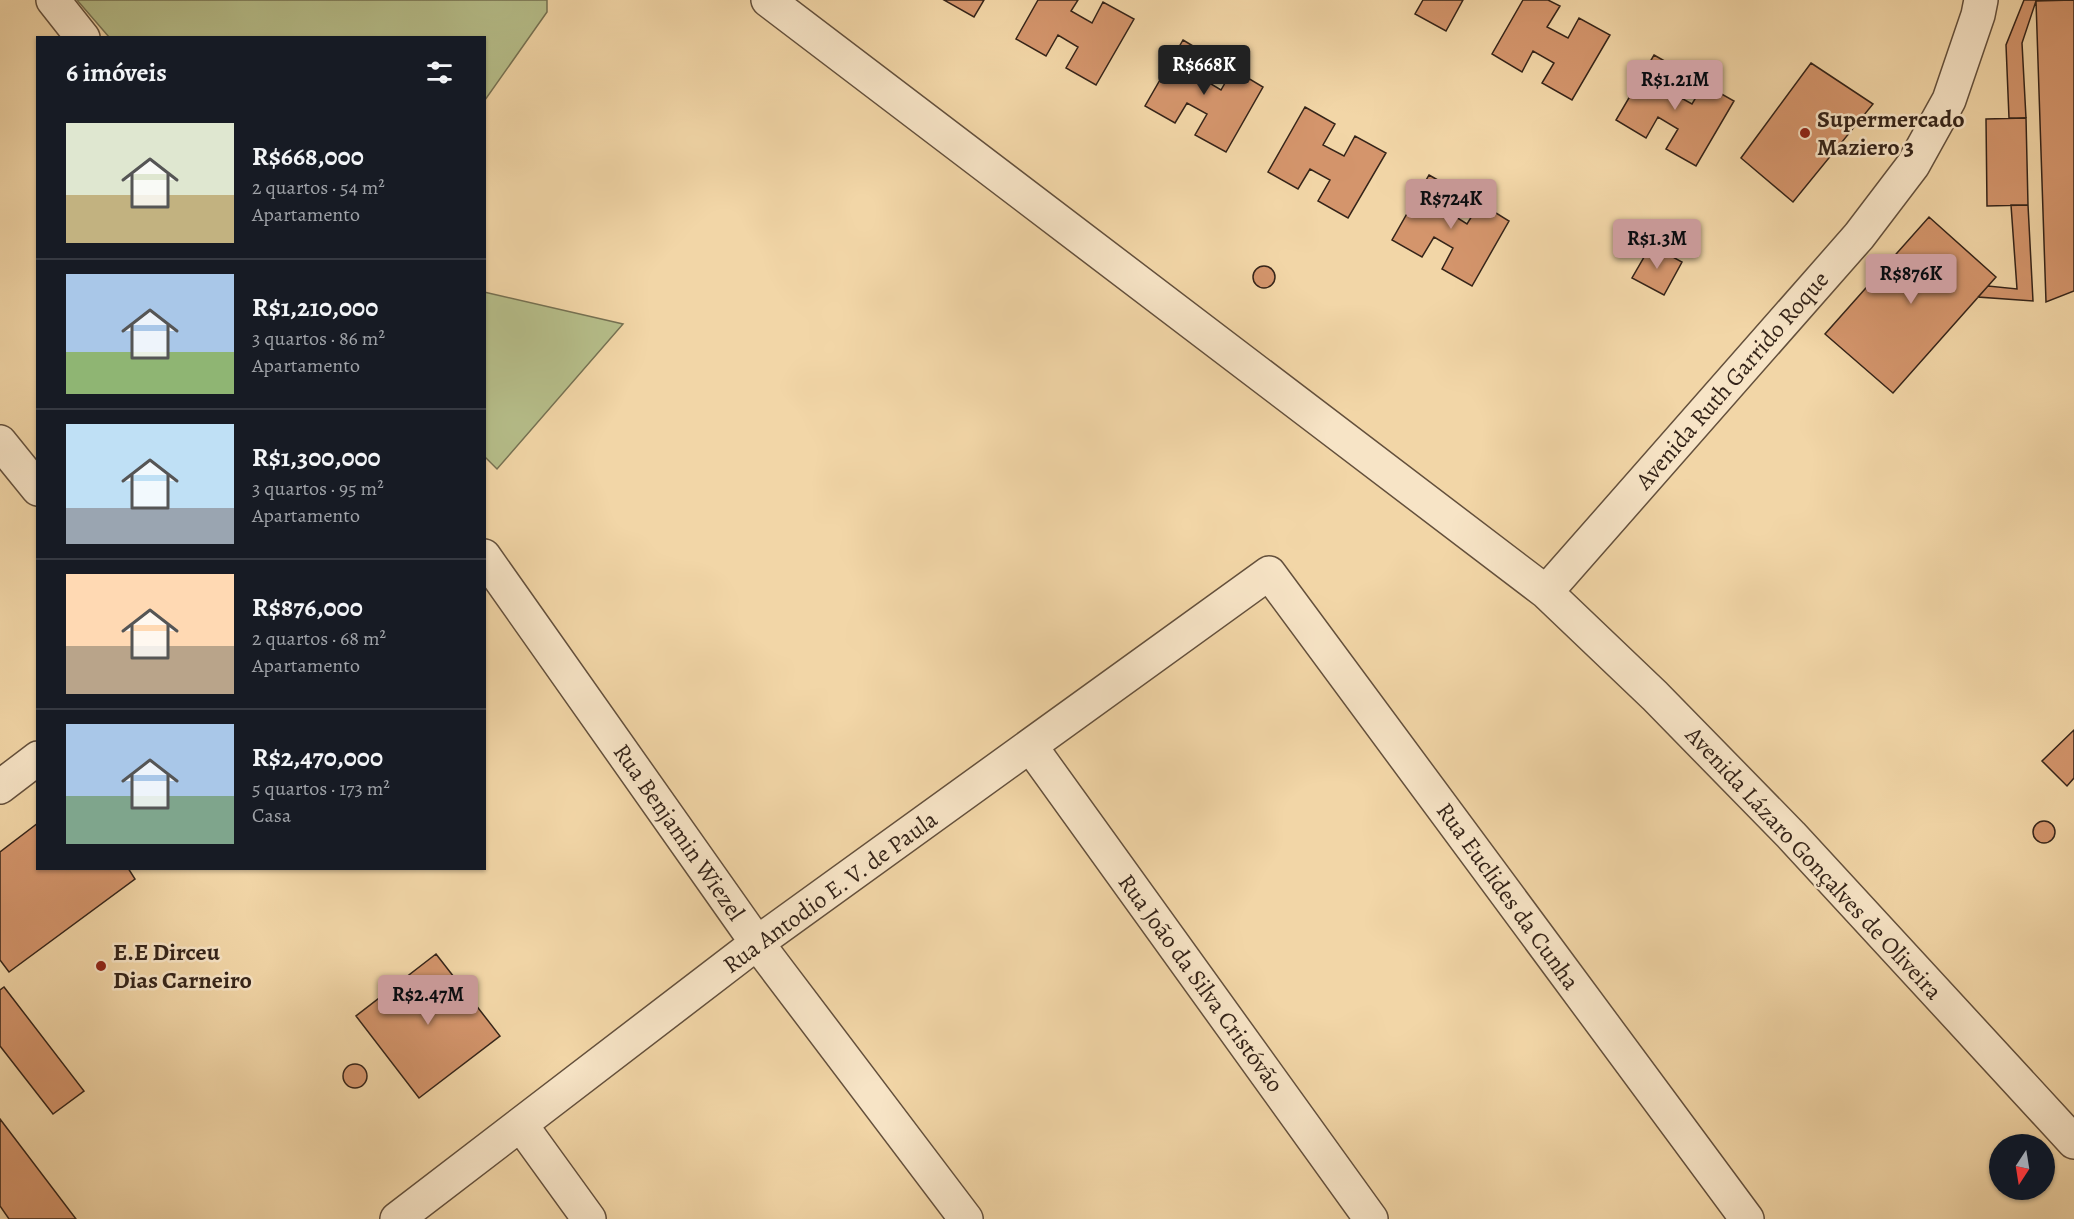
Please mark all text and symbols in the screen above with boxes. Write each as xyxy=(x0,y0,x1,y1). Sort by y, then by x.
pin: R$668K xyxy=(1155,45,1253,96)
text: R$668K xyxy=(1172,51,1236,78)
text: 6 imóveis xyxy=(66,55,167,90)
icon: filters xyxy=(423,56,456,89)
pin: R$1.21M xyxy=(1620,60,1730,111)
text: R$1.21M xyxy=(1641,66,1709,93)
place label: Supermercado Maziero 3 xyxy=(1817,103,1965,163)
marker: Supermercado Maziero 3 xyxy=(1798,126,1812,140)
text: R$668,000 xyxy=(252,139,364,174)
icon: home xyxy=(114,147,186,219)
text: 2 quartos · 54 m² xyxy=(252,174,385,201)
pin: R$724K xyxy=(1402,179,1500,230)
text: R$724K xyxy=(1420,185,1482,212)
text: Apartamento xyxy=(252,201,360,228)
pin: R$1.3M xyxy=(1608,219,1706,270)
text: R$1.3M xyxy=(1627,225,1687,252)
pin: R$876K xyxy=(1862,254,1960,305)
text: R$876K xyxy=(1880,260,1942,287)
street label: Avenida Ruth Garrido Roque xyxy=(1628,264,1836,497)
text: R$1,210,000 xyxy=(252,290,378,325)
icon: home xyxy=(114,298,186,370)
text: 3 quartos · 86 m² xyxy=(252,325,385,352)
text: Apartamento xyxy=(252,352,360,379)
text: R$1,300,000 xyxy=(252,440,381,475)
icon: home xyxy=(114,448,186,520)
text: 3 quartos · 95 m² xyxy=(252,475,384,502)
text: Apartamento xyxy=(252,502,360,529)
text: R$876,000 xyxy=(252,590,363,625)
icon: home xyxy=(114,598,186,670)
text: 2 quartos · 68 m² xyxy=(252,625,386,652)
text: Apartamento xyxy=(252,652,360,679)
street label: Avenida Lázaro Gonçalves de Oliveira xyxy=(1678,719,1950,1007)
street label: Rua Benjamin Wiezel xyxy=(606,737,752,927)
text: R$2,470,000 xyxy=(252,740,383,775)
icon: home xyxy=(114,748,186,820)
text: 5 quartos · 173 m² xyxy=(252,775,390,802)
street label: Rua Euclides da Cunha xyxy=(1429,796,1587,997)
text: Casa xyxy=(252,802,291,829)
street label: Rua Antodio E. V. de Paula xyxy=(716,803,944,981)
street label: Rua João da Silva Cristóvão xyxy=(1111,867,1291,1099)
place label: E.E Dirceu Dias Carneiro xyxy=(113,936,252,996)
marker: E.E Dirceu Dias Carneiro xyxy=(94,959,108,973)
pin: R$2.47M xyxy=(373,975,483,1026)
text: R$2.47M xyxy=(392,981,464,1008)
north arrow xyxy=(1989,1134,2055,1200)
map controls xyxy=(1989,1134,2055,1200)

